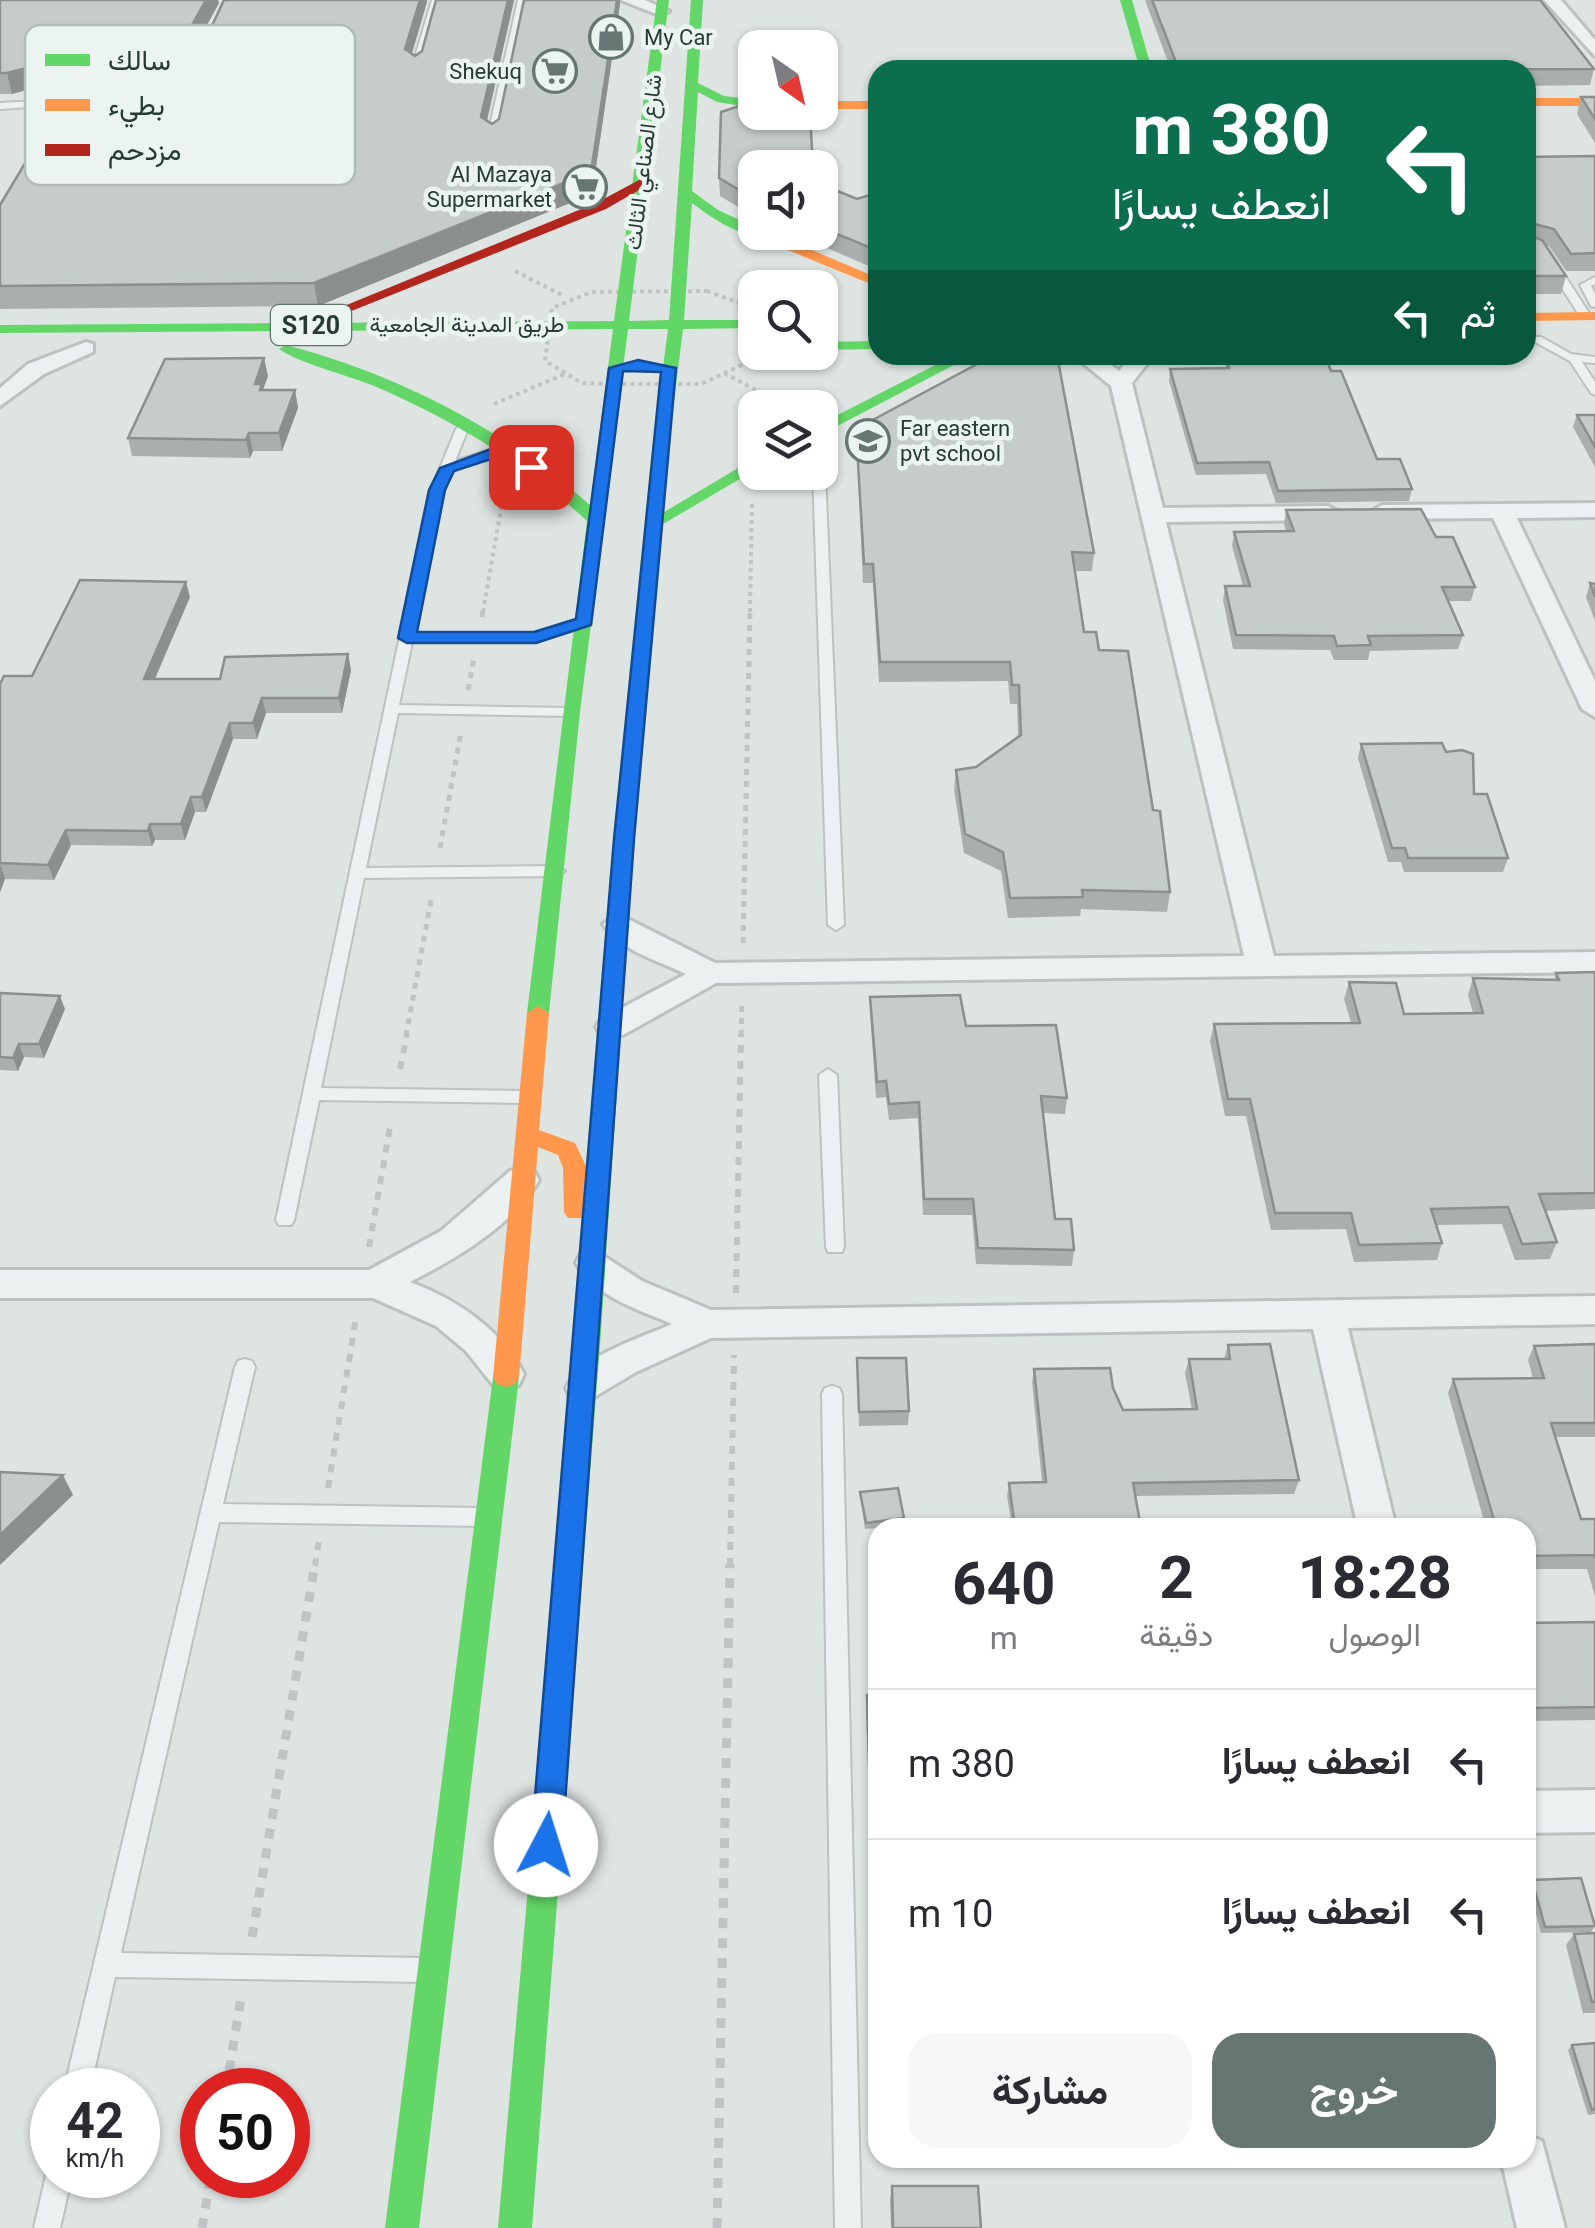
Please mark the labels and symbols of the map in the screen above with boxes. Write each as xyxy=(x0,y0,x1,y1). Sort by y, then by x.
shop icon: My Car xyxy=(588,14,634,60)
legend xyxy=(25,25,355,185)
place label: My Car xyxy=(644,25,713,50)
north arrow xyxy=(738,30,838,130)
text: سالك xyxy=(108,44,171,77)
supermarket icon: Shekuq xyxy=(532,48,578,94)
place label: Shekuq xyxy=(449,59,522,84)
street label: شارع الصناعي الثالث xyxy=(620,73,673,252)
text: بطيء xyxy=(108,89,165,128)
text: مزدحم xyxy=(108,134,181,169)
place label: Al Mazaya Supermarket xyxy=(427,162,552,212)
supermarket icon: Al Mazaya Supermarket xyxy=(562,164,608,210)
road number: S120 xyxy=(271,305,351,345)
street label: طريق المدينة الجامعية xyxy=(370,312,564,338)
place label: Far eastern pvt school xyxy=(900,416,1010,466)
school or university icon: Far eastern pvt school xyxy=(845,418,891,464)
pin xyxy=(489,425,574,510)
position arrow xyxy=(494,1793,598,1897)
speed limit sign: 50 xyxy=(180,2068,310,2198)

